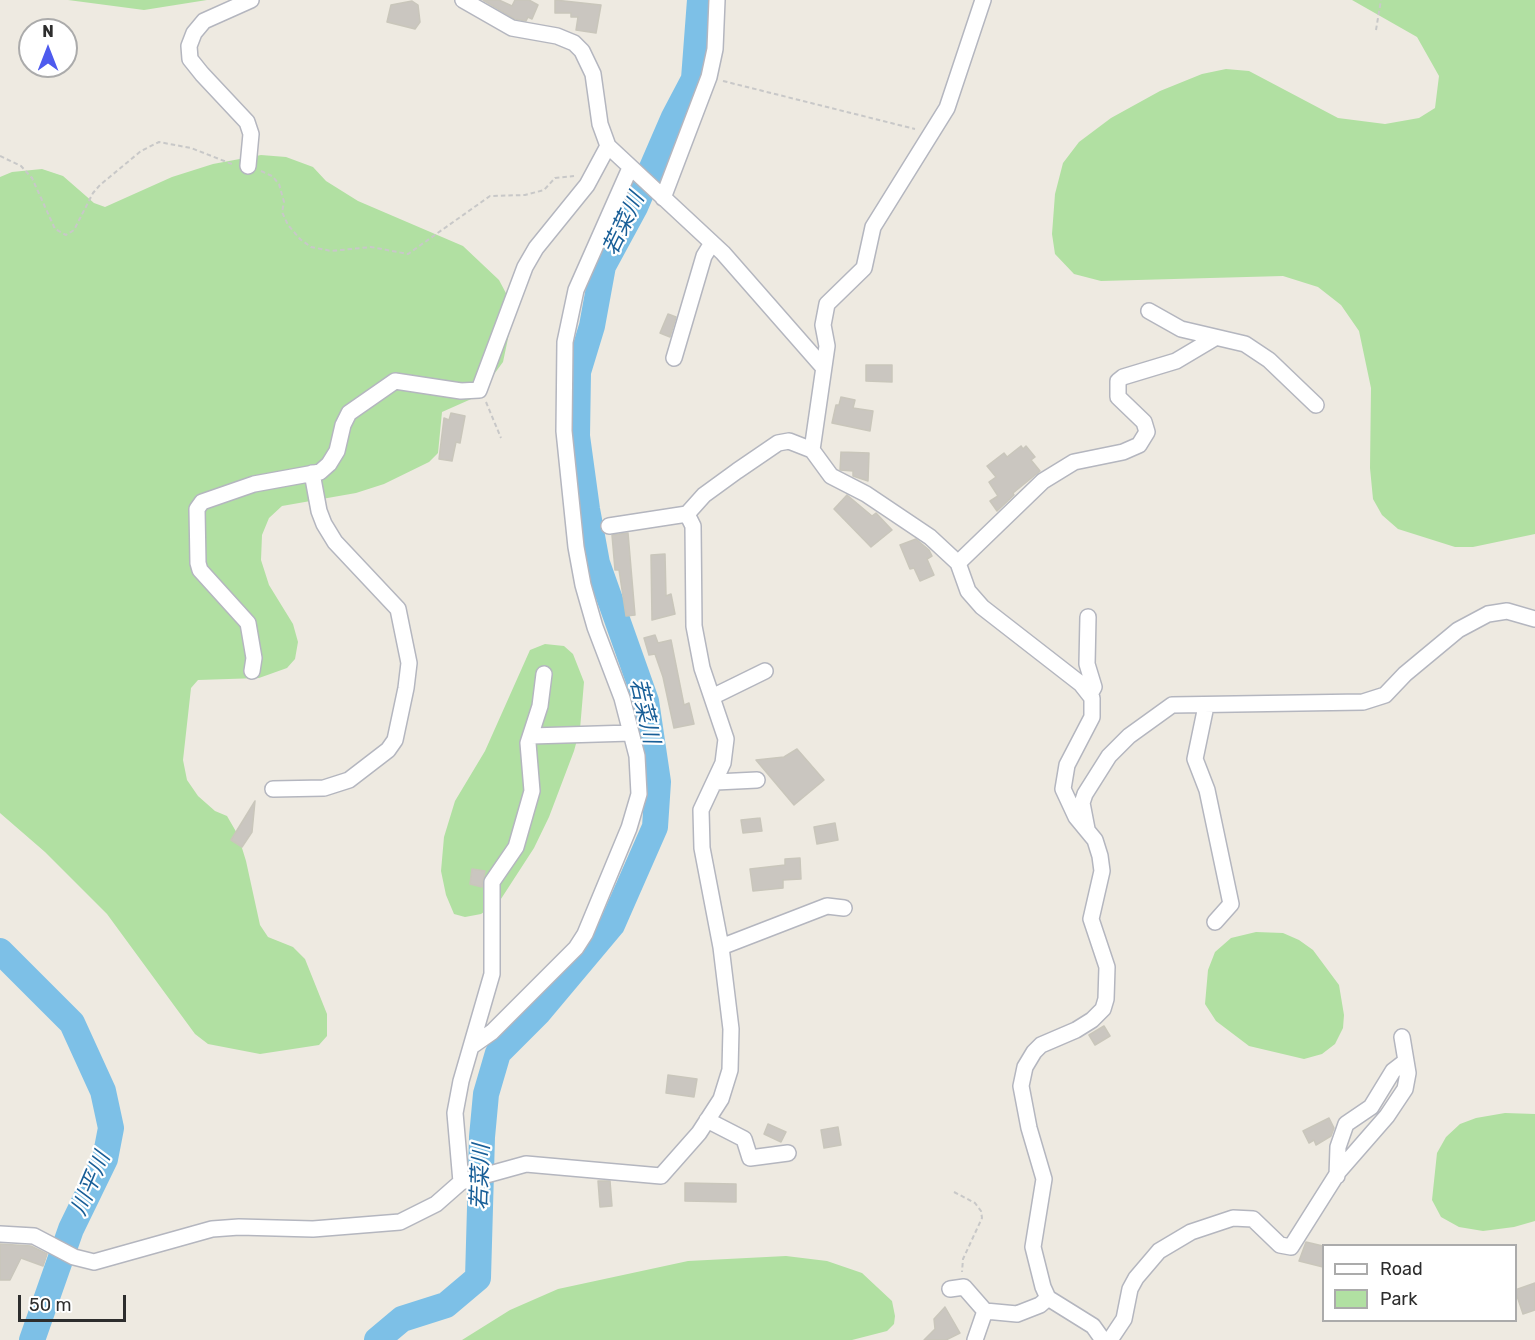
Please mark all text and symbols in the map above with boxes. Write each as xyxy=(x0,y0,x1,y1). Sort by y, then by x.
north arrow xyxy=(18,18,78,78)
text: N xyxy=(42,22,54,41)
water label: 若菜川 xyxy=(598,189,650,259)
water label: 若菜川 xyxy=(624,676,664,746)
water label: 若菜川 xyxy=(467,1144,495,1210)
water label: 川平川 xyxy=(66,1148,116,1220)
legend xyxy=(1322,1244,1517,1322)
text: Road xyxy=(1380,1258,1423,1280)
scale bar xyxy=(21,1283,129,1321)
text: Park xyxy=(1380,1288,1417,1310)
text: 50 m xyxy=(29,1294,72,1316)

